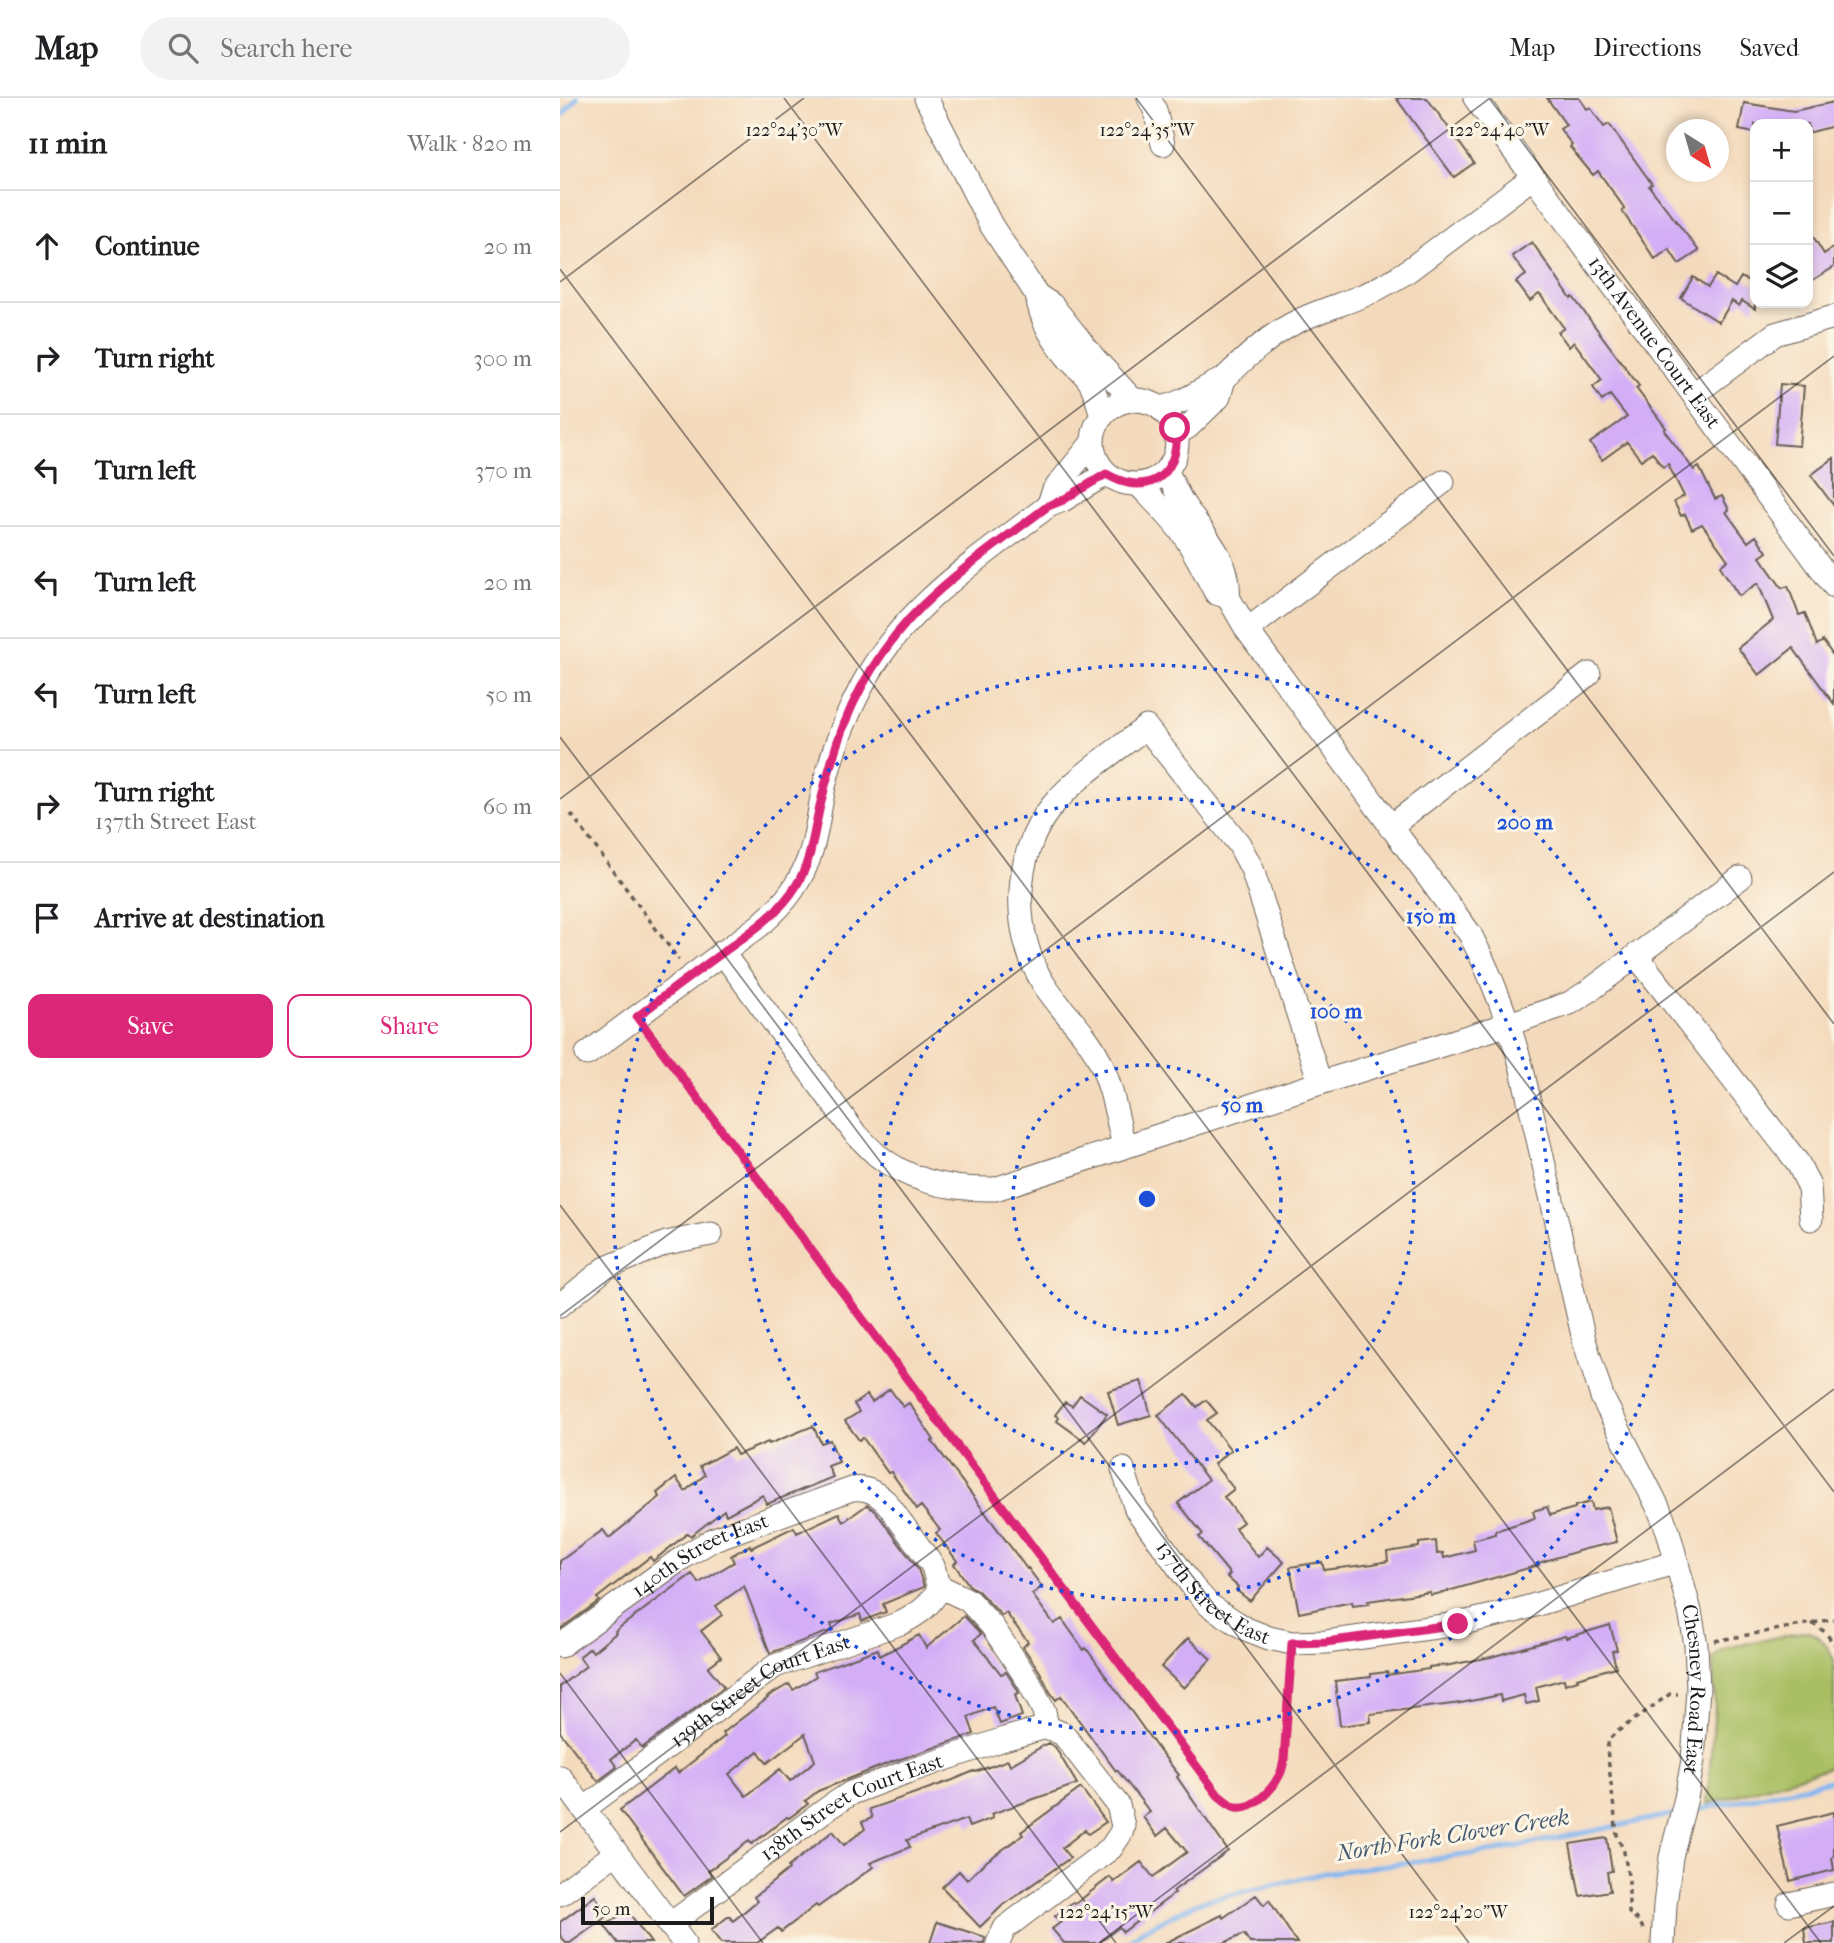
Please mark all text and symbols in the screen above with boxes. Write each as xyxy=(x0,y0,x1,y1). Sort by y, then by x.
search box xyxy=(140,17,630,80)
text: Map xyxy=(35,29,98,68)
icon: search xyxy=(164,29,202,67)
text: Search here xyxy=(220,33,352,64)
text: Map xyxy=(1509,34,1555,62)
text: Directions xyxy=(1593,34,1701,62)
text: Saved xyxy=(1739,34,1799,62)
north arrow xyxy=(1666,119,1729,182)
map controls xyxy=(1750,119,1813,308)
button: + xyxy=(1750,119,1813,182)
text: 122°24'30"W xyxy=(745,120,844,141)
text: 122°24'35"W xyxy=(1099,120,1196,141)
text: 122°24'40"W xyxy=(1449,120,1551,141)
text: 11 min xyxy=(28,126,107,161)
text: Walk · 820 m xyxy=(408,130,532,157)
button: − xyxy=(1750,182,1813,245)
icon: ahead xyxy=(28,227,66,265)
text: Continue xyxy=(95,231,200,262)
text: 20 m xyxy=(483,233,532,260)
button: layers xyxy=(1750,245,1813,308)
street label: 13th Avenue Court East xyxy=(1583,251,1726,433)
icon: right xyxy=(28,339,66,377)
text: Turn right xyxy=(95,343,215,374)
text: 300 m xyxy=(473,345,532,372)
route start xyxy=(1159,412,1190,443)
icon: left xyxy=(28,451,66,489)
text: Turn left xyxy=(95,455,196,486)
text: 370 m xyxy=(475,457,532,484)
icon: left xyxy=(28,563,66,601)
text: Turn left xyxy=(95,567,196,598)
text: 20 m xyxy=(483,569,532,596)
icon: left xyxy=(28,675,66,713)
text: Turn left xyxy=(95,679,196,710)
text: 50 m xyxy=(485,681,532,708)
text: Turn right xyxy=(95,777,215,808)
icon: right xyxy=(28,787,66,825)
text: 60 m xyxy=(483,793,532,820)
text: 137th Street East xyxy=(95,808,257,835)
text: 200 m xyxy=(1497,810,1554,834)
icon: arrive xyxy=(28,899,66,937)
text: Arrive at destination xyxy=(95,903,325,934)
text: 150 m xyxy=(1406,904,1457,928)
button: Save xyxy=(28,994,273,1058)
button: Share xyxy=(287,994,532,1058)
text: 100 m xyxy=(1310,999,1363,1023)
text: 50 m xyxy=(1221,1093,1264,1117)
centre of rings xyxy=(1135,1187,1159,1211)
street label: 140th Street East xyxy=(627,1508,772,1602)
street label: 137th Street East xyxy=(1151,1536,1274,1649)
street label: Chesney Road East xyxy=(1677,1602,1710,1777)
route end xyxy=(1442,1608,1473,1639)
street label: 139th Street Court East xyxy=(666,1629,854,1752)
street label: 138th Street Court East xyxy=(755,1748,947,1866)
water label: North Fork Clover Creek xyxy=(1334,1803,1571,1867)
scale bar xyxy=(581,1894,714,1926)
text: 50 m xyxy=(592,1898,631,1920)
text: 122°24'15"W xyxy=(1059,1902,1154,1923)
text: 122°24'20"W xyxy=(1408,1902,1509,1923)

